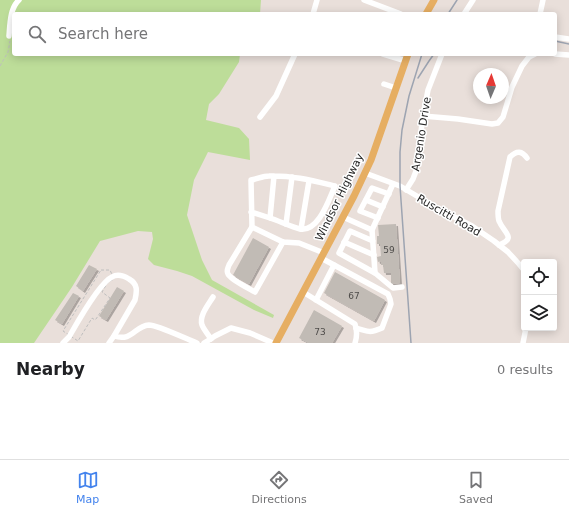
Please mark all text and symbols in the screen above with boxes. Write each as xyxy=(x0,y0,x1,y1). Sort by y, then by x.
search box xyxy=(12,12,557,56)
icon: search xyxy=(26,23,48,45)
text: Search here xyxy=(58,25,148,43)
north arrow xyxy=(473,68,509,104)
street label: Argenio Drive xyxy=(409,96,434,172)
street label: Windsor Highway xyxy=(313,151,366,243)
street label: Ruscitti Road xyxy=(414,192,483,239)
house number: 59 xyxy=(383,245,395,255)
map controls xyxy=(521,259,557,331)
button: locate xyxy=(521,259,557,295)
house number: 67 xyxy=(348,291,360,301)
button: layers xyxy=(521,295,557,331)
house number: 73 xyxy=(314,327,326,337)
text: Nearby xyxy=(16,359,85,379)
text: 0 results xyxy=(497,362,553,377)
tab: Map xyxy=(76,469,99,506)
tab: Directions xyxy=(251,469,307,506)
tab: Saved xyxy=(459,469,493,506)

